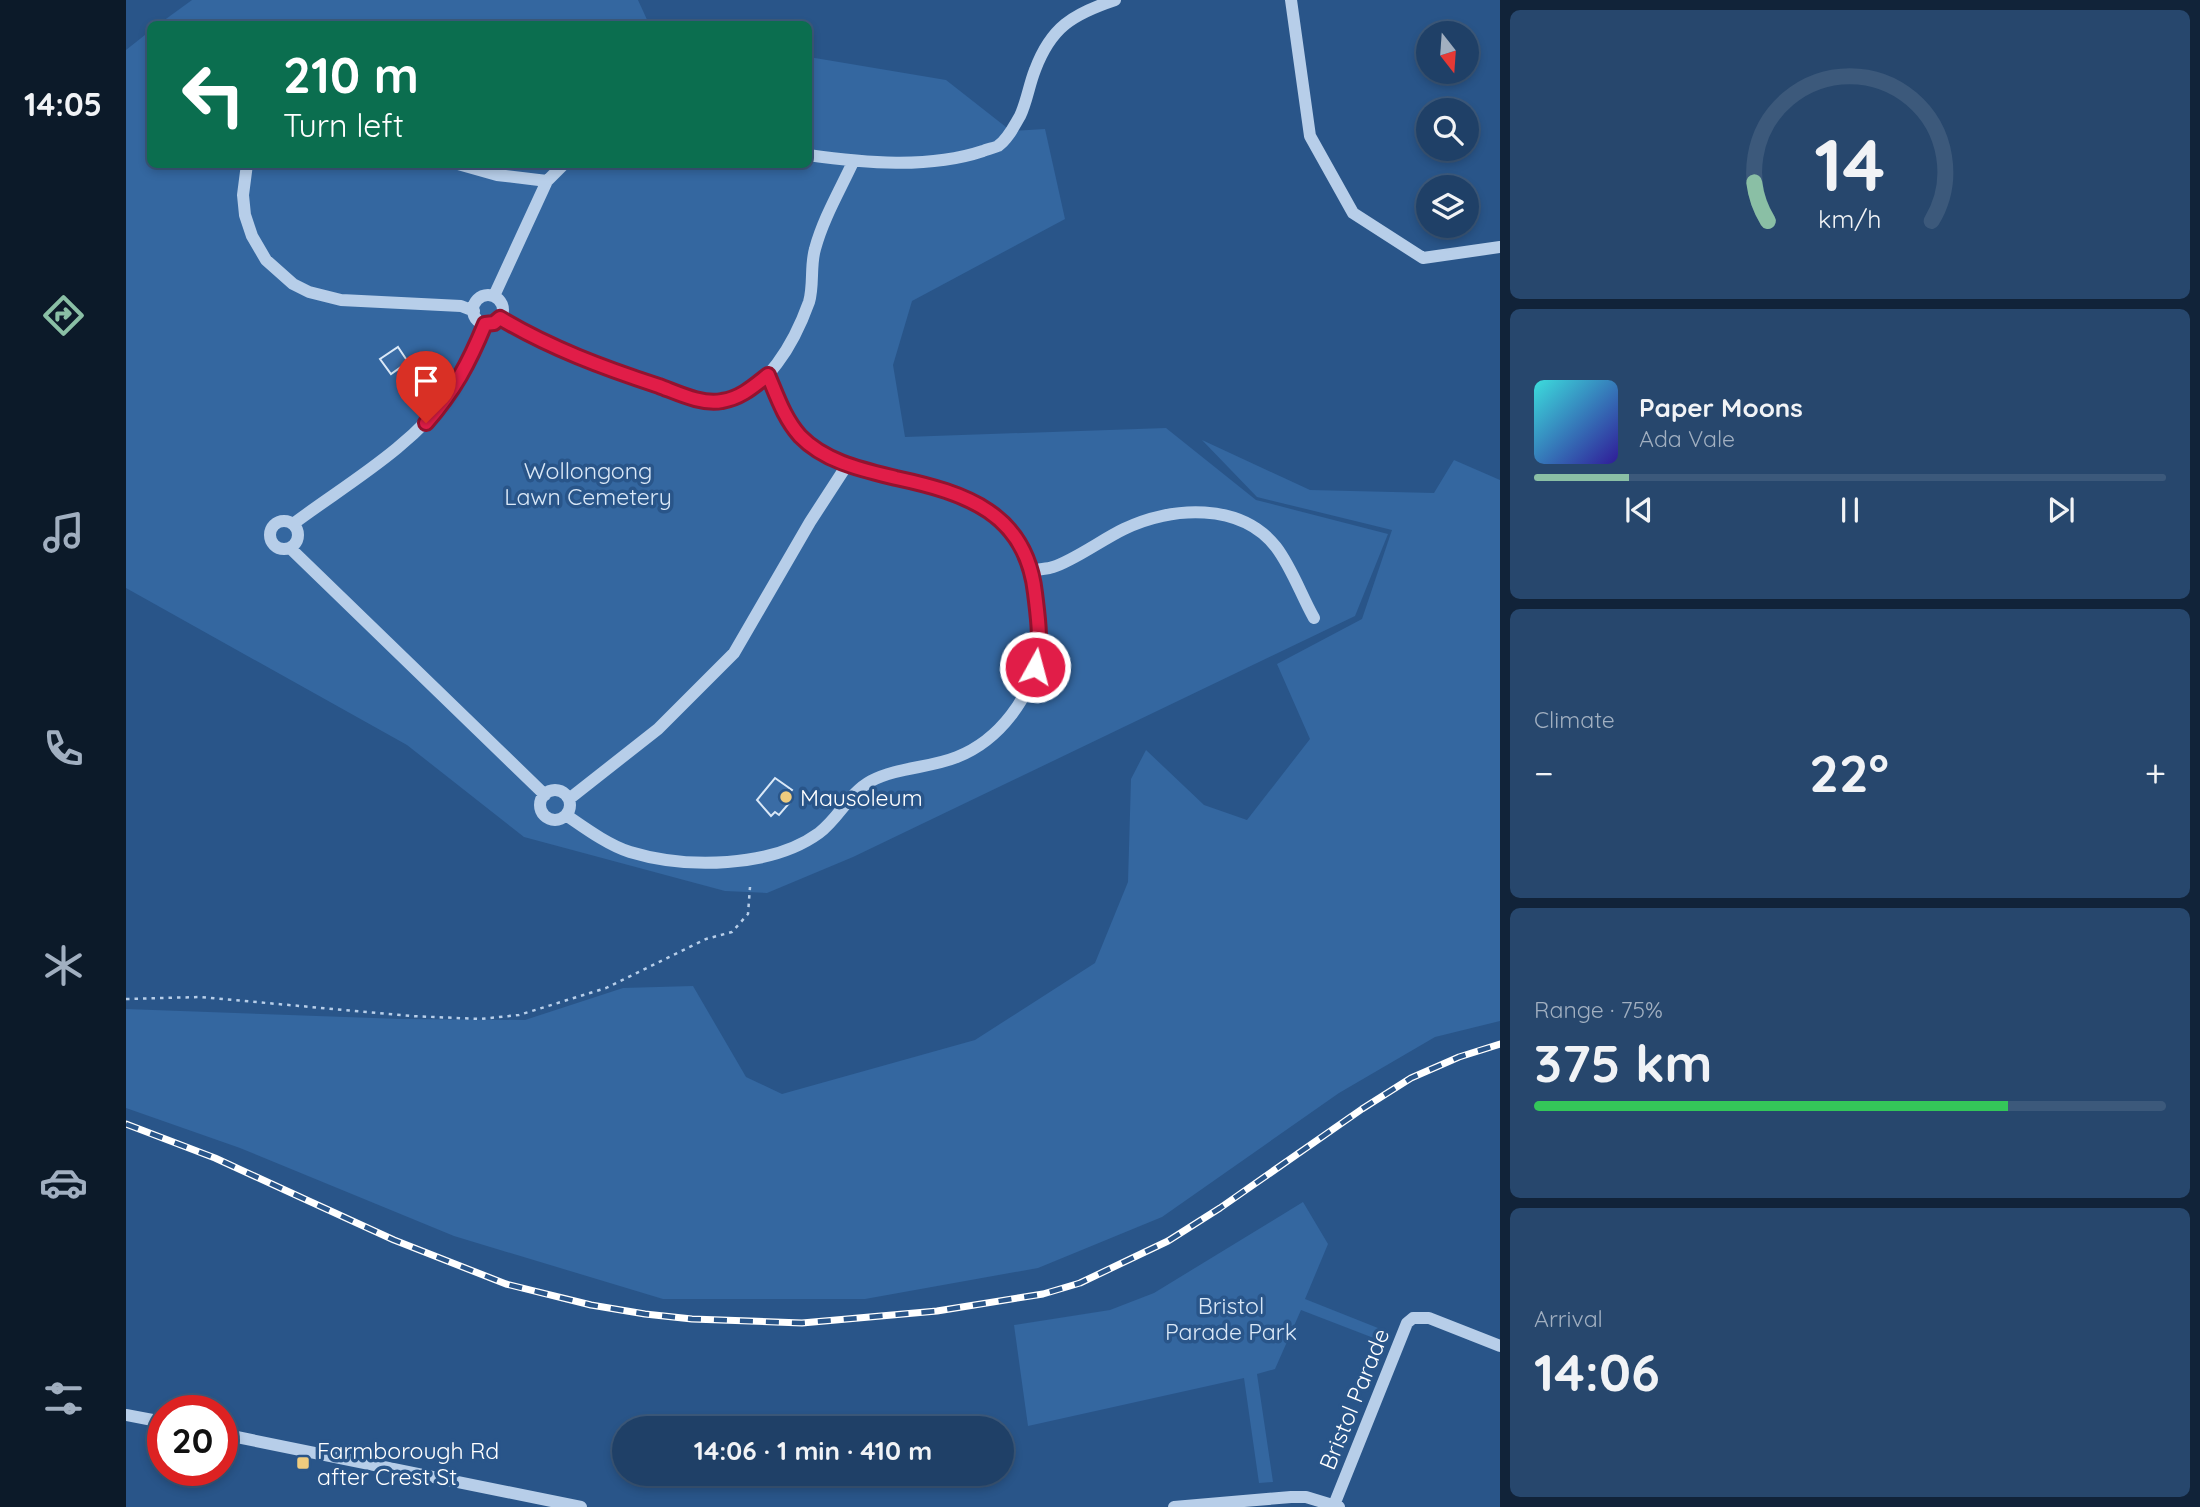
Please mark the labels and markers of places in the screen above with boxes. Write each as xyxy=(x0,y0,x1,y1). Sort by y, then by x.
pin xyxy=(396,351,456,423)
place label: Mausoleum xyxy=(800,783,923,812)
marker: Mausoleum xyxy=(778,789,794,805)
place label: Farmborough Rd after Crest St xyxy=(317,1436,499,1491)
marker: Farmborough Rd after Crest St xyxy=(295,1455,311,1471)

